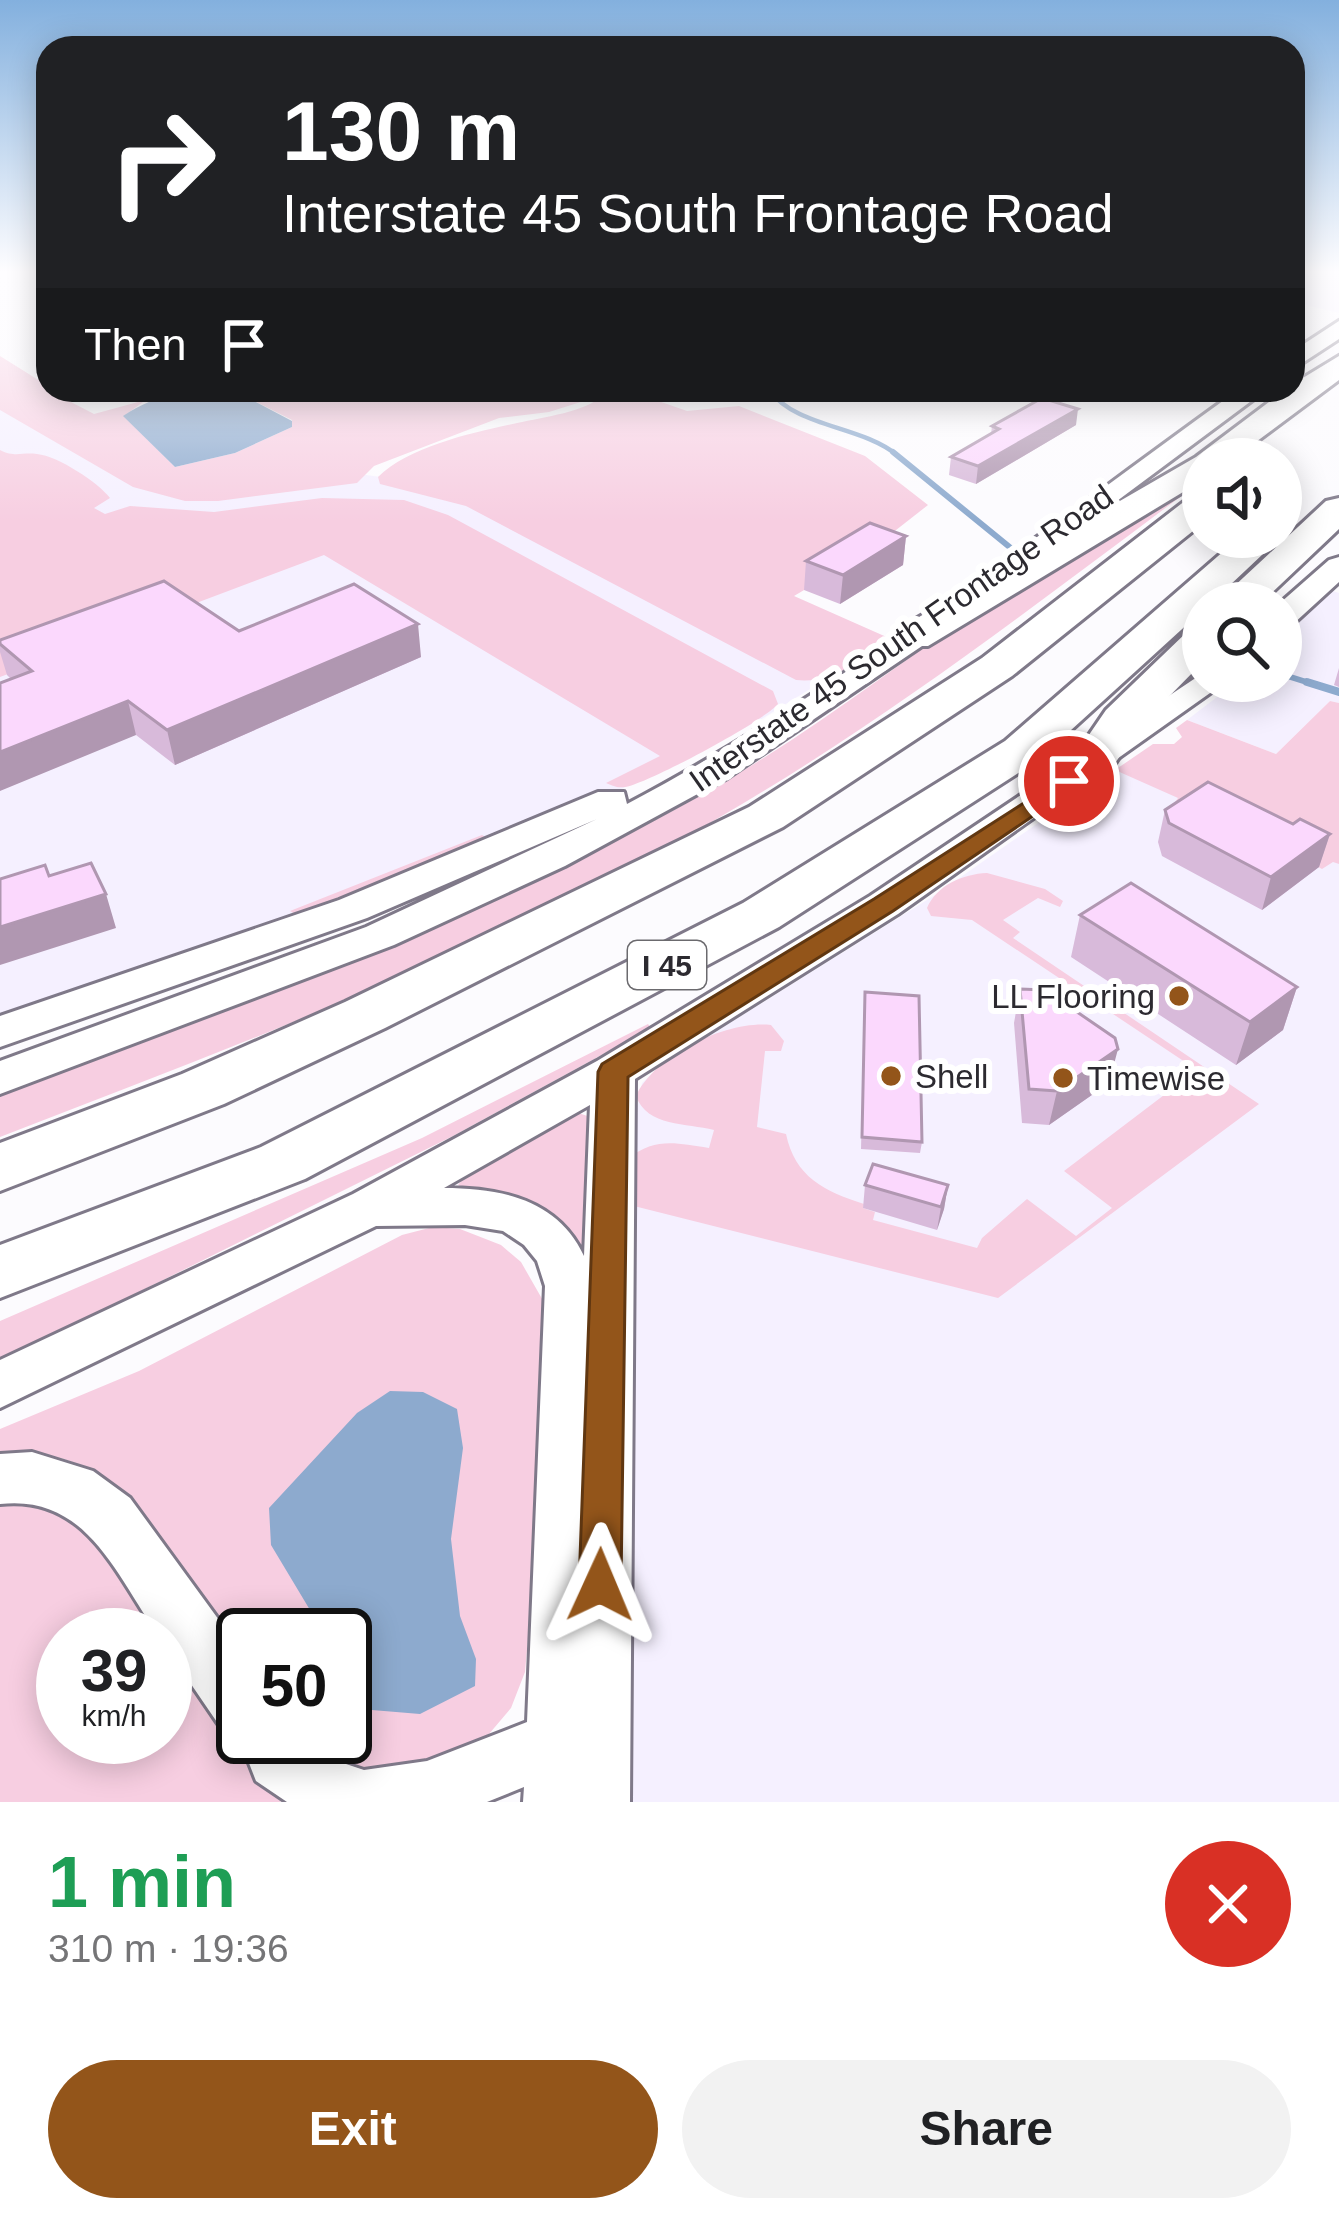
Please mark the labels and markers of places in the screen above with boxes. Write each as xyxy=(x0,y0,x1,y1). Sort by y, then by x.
pin xyxy=(1018,730,1120,832)
place label: LL Flooring xyxy=(991,978,1155,1015)
marker: LL Flooring xyxy=(1166,983,1192,1009)
place label: Shell xyxy=(915,1058,988,1095)
place label: Timewise xyxy=(1087,1060,1225,1097)
marker: Shell xyxy=(878,1063,904,1089)
marker: Timewise xyxy=(1050,1065,1076,1091)

